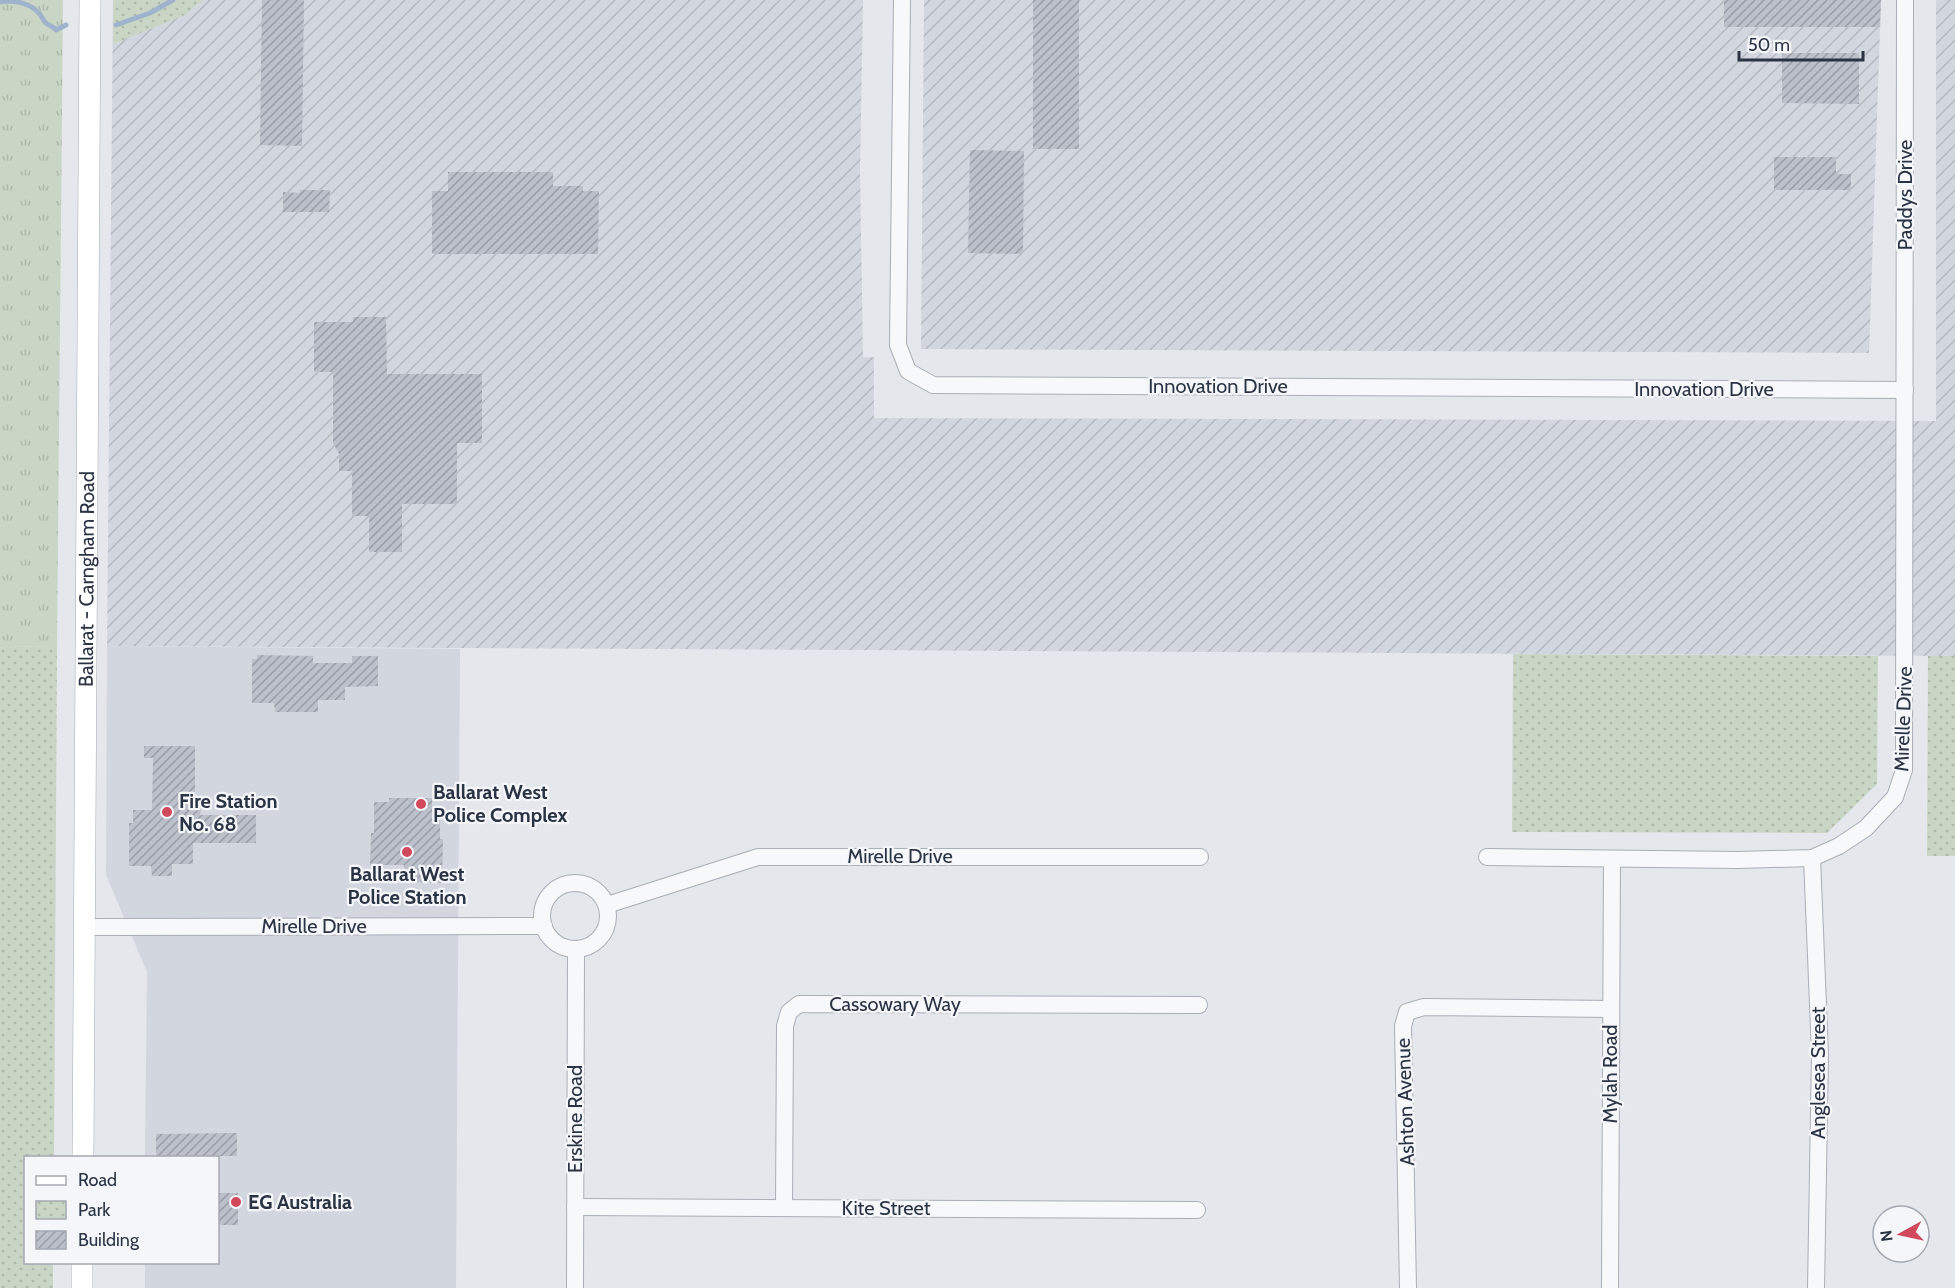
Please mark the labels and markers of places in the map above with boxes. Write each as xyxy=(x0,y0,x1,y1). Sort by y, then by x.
place label: Ballarat West Police Complex xyxy=(433,780,568,827)
place label: Fire Station No. 68 xyxy=(179,789,278,836)
marker: Ballarat West Police Complex xyxy=(414,797,428,811)
marker: Fire Station No. 68 xyxy=(160,805,174,819)
marker: Ballarat West Police Station xyxy=(400,845,414,859)
place label: Ballarat West Police Station xyxy=(347,862,467,909)
place label: EG Australia xyxy=(248,1190,352,1214)
marker: EG Australia xyxy=(229,1195,243,1209)

